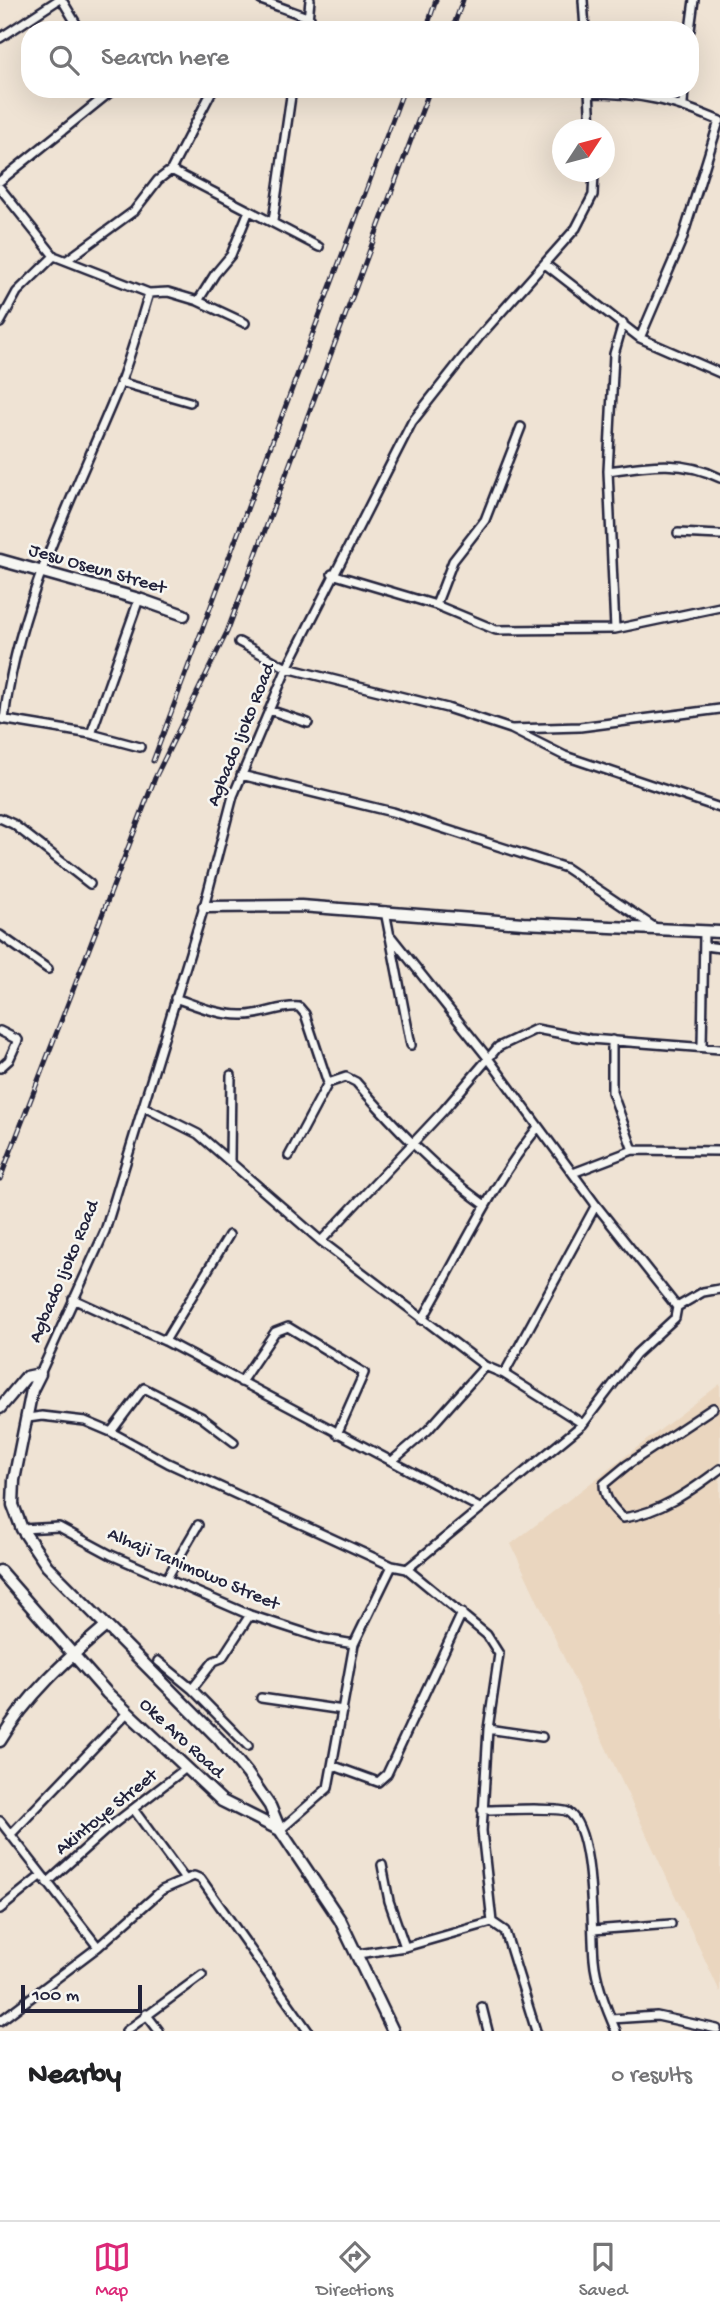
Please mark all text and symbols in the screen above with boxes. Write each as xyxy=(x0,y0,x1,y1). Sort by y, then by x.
search box xyxy=(21,21,699,98)
icon: search xyxy=(45,41,83,79)
text: Search here xyxy=(101,44,229,75)
north arrow xyxy=(552,119,615,182)
street label: Jesu Oseun Street xyxy=(26,539,170,601)
street label: Agbado Ijoko Road xyxy=(203,658,282,810)
street label: Agbado Ijoko Road xyxy=(25,1196,106,1347)
street label: Alhaji Tanimowo Street xyxy=(104,1523,284,1617)
street label: Oke Aro Road xyxy=(134,1694,230,1786)
street label: Akintoye Street xyxy=(51,1763,164,1861)
scale bar xyxy=(21,1982,142,2014)
text: 100 m xyxy=(32,1985,79,2008)
text: Nearby xyxy=(28,2059,121,2094)
text: 0 results xyxy=(611,2063,692,2090)
tab: Map xyxy=(93,2238,131,2303)
tab: Directions xyxy=(316,2238,393,2303)
tab: Saved xyxy=(579,2238,627,2303)

